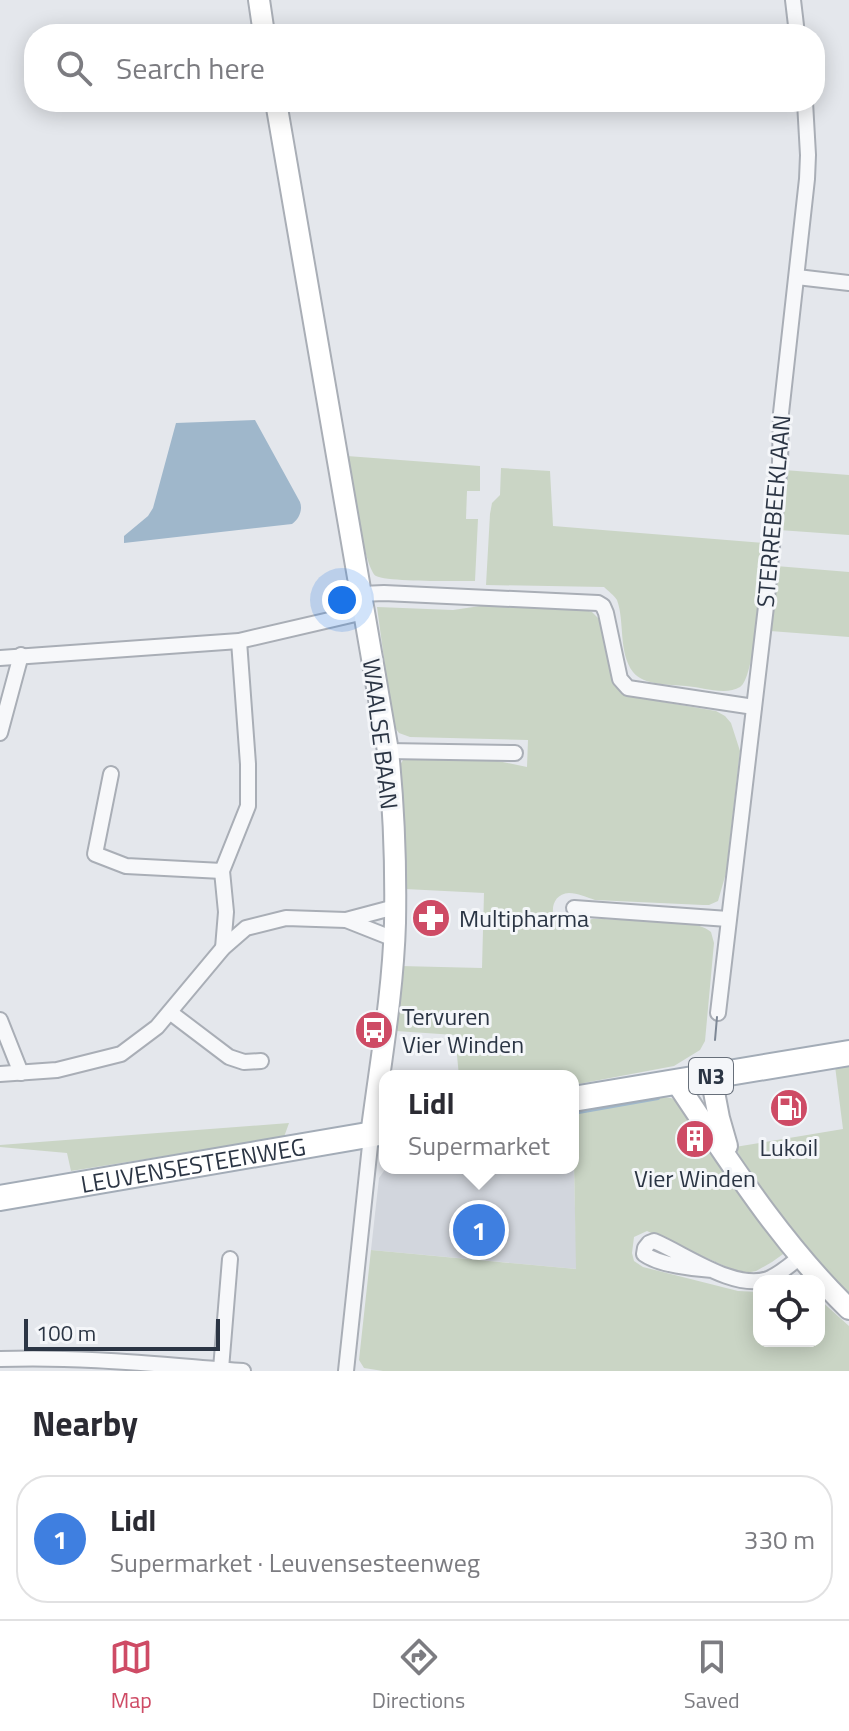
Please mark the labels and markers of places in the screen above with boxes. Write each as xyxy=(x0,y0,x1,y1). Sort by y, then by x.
pharmacy icon: Multipharma xyxy=(410,897,452,939)
place label: Multipharma xyxy=(459,900,589,936)
place label: Tervuren Vier Winden xyxy=(402,998,524,1062)
bus stop icon: Tervuren Vier Winden xyxy=(353,1009,395,1051)
fuel station icon: Lukoil xyxy=(768,1087,810,1129)
building icon: Vier Winden xyxy=(674,1118,716,1160)
place label: Lukoil xyxy=(760,1129,818,1165)
place label: Vier Winden xyxy=(634,1160,756,1196)
pin: 1 xyxy=(453,1200,505,1260)

